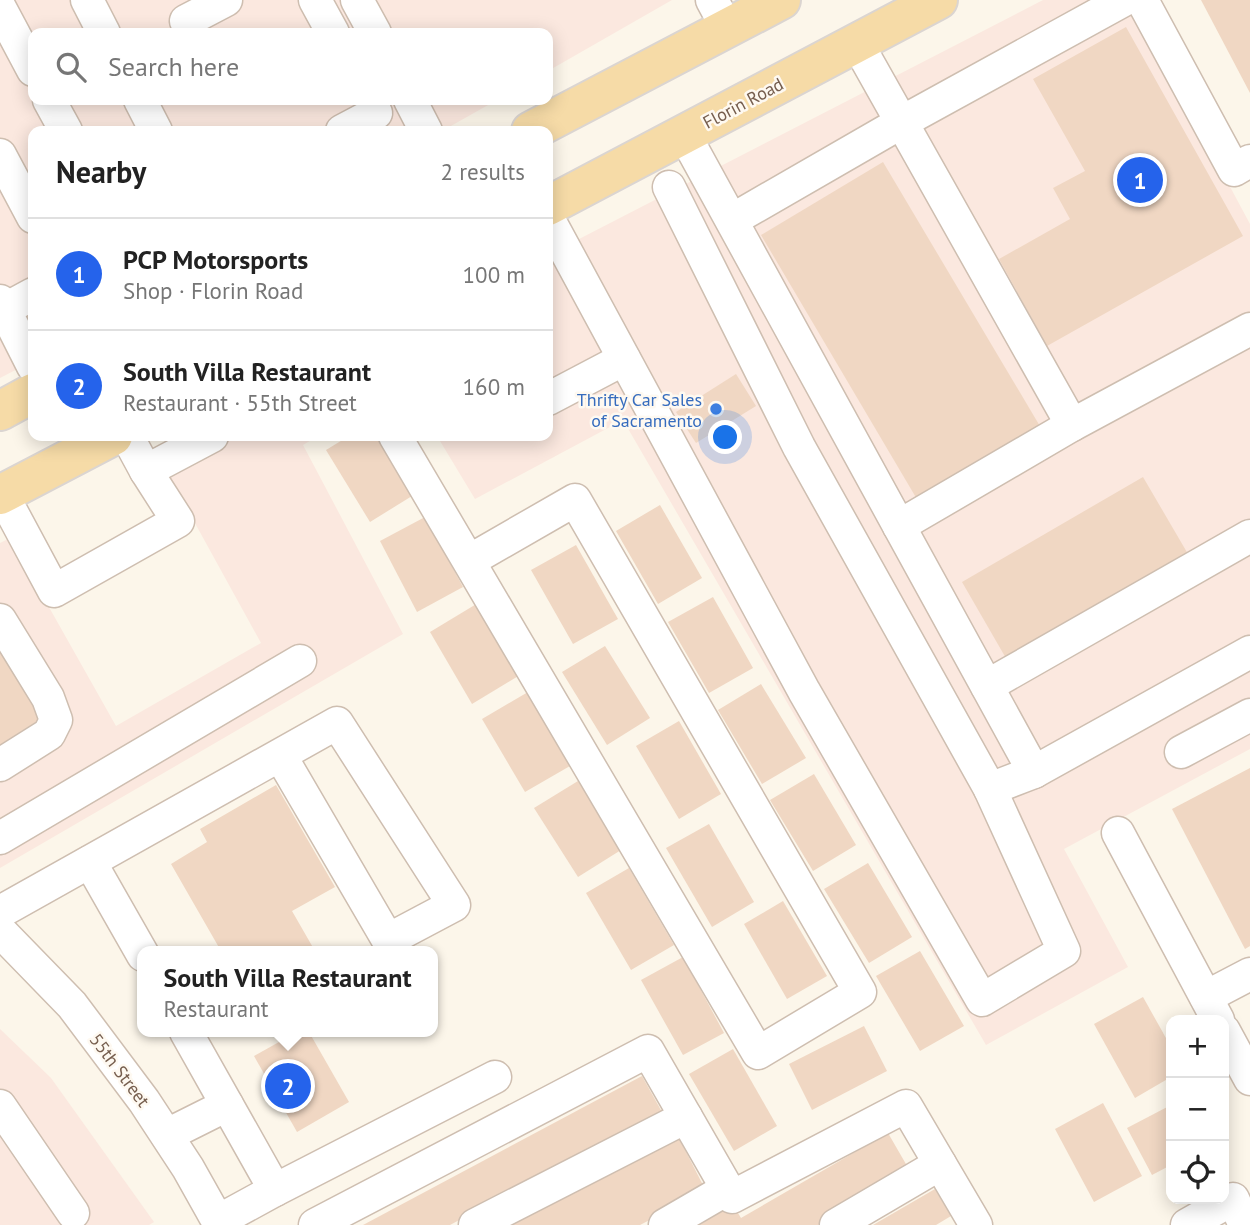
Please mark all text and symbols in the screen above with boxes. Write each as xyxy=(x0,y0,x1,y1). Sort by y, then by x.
search box xyxy=(28,28,553,105)
icon: search xyxy=(52,48,90,86)
text: Search here xyxy=(108,50,239,83)
street label: Florin Road xyxy=(699,72,787,134)
text: Nearby xyxy=(56,152,146,191)
pin: 1 xyxy=(1117,154,1163,206)
text: 2 results xyxy=(441,157,525,186)
text: PCP Motorsports xyxy=(123,243,308,276)
text: 1 xyxy=(72,260,86,289)
text: 100 m xyxy=(463,260,525,289)
text: Shop · Florin Road xyxy=(123,276,303,305)
text: South Villa Restaurant xyxy=(123,355,371,388)
text: 2 xyxy=(72,372,86,401)
text: 160 m xyxy=(463,372,525,401)
text: Restaurant · 55th Street xyxy=(123,388,357,417)
place label: Thrifty Car Sales of Sacramento xyxy=(577,388,702,432)
marker: Thrifty Car Sales of Sacramento xyxy=(708,401,724,417)
your location xyxy=(708,420,742,454)
popup xyxy=(137,946,438,1037)
text: South Villa Restaurant xyxy=(164,961,412,994)
text: Restaurant xyxy=(164,994,269,1023)
map controls xyxy=(1166,1015,1229,1204)
button: + xyxy=(1166,1015,1229,1078)
street label: 55th Street xyxy=(85,1029,155,1111)
pin: 2 xyxy=(265,1060,311,1112)
button: − xyxy=(1166,1078,1229,1141)
button: locate xyxy=(1166,1141,1229,1204)

